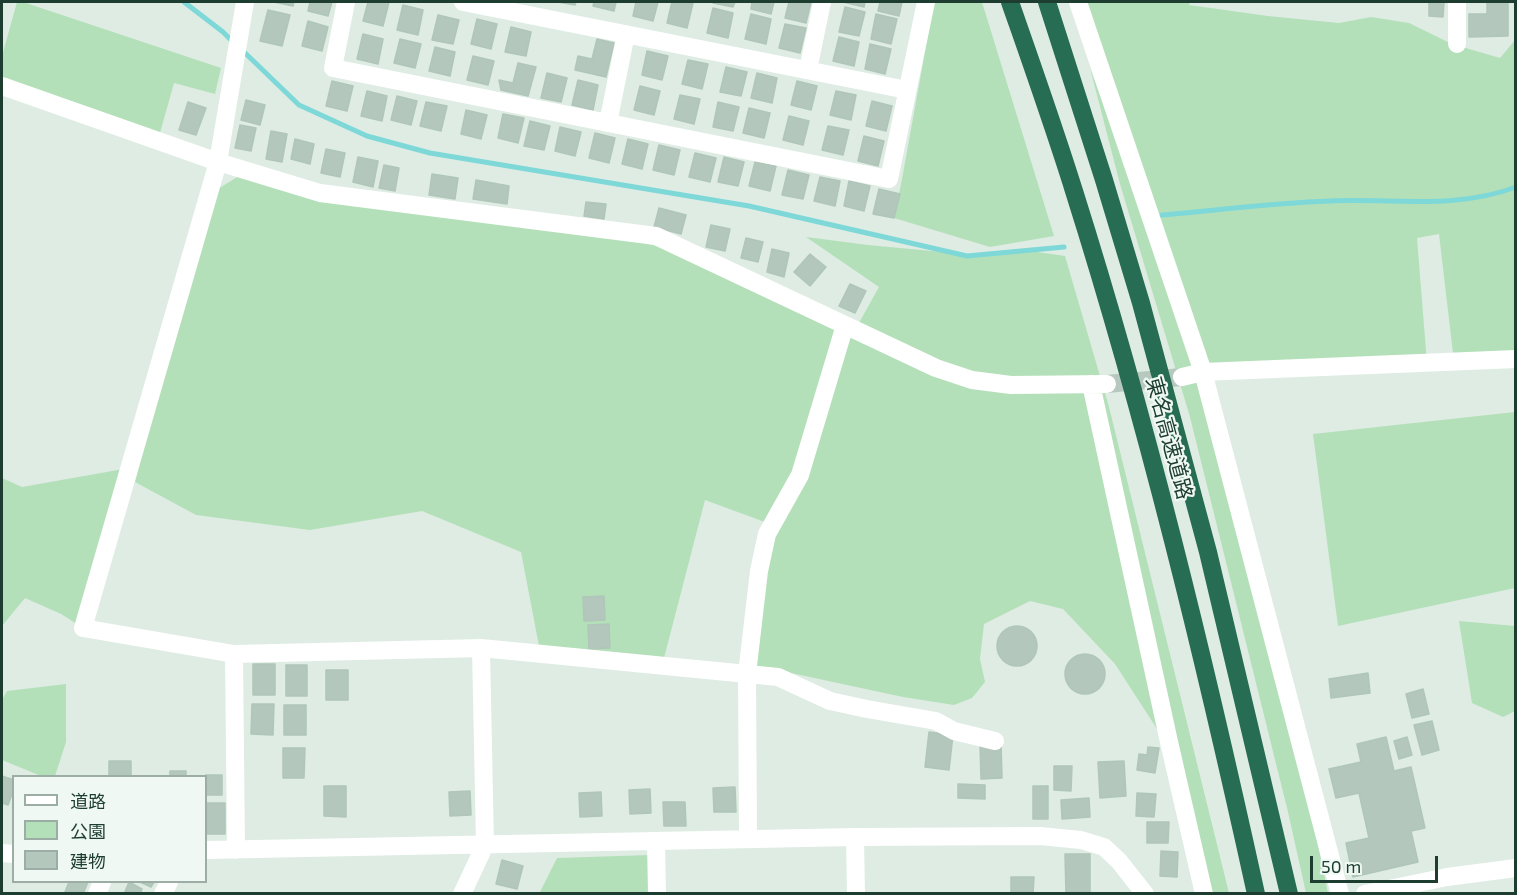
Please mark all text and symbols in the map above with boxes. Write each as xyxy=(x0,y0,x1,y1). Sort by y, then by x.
street label: 東名高速道路 xyxy=(1141,374,1197,502)
legend xyxy=(12,775,207,883)
text: 道路 xyxy=(70,790,106,812)
text: 公園 xyxy=(70,820,106,842)
scale bar xyxy=(1313,844,1440,882)
text: 建物 xyxy=(70,850,106,872)
text: 50 m xyxy=(1321,855,1361,877)

